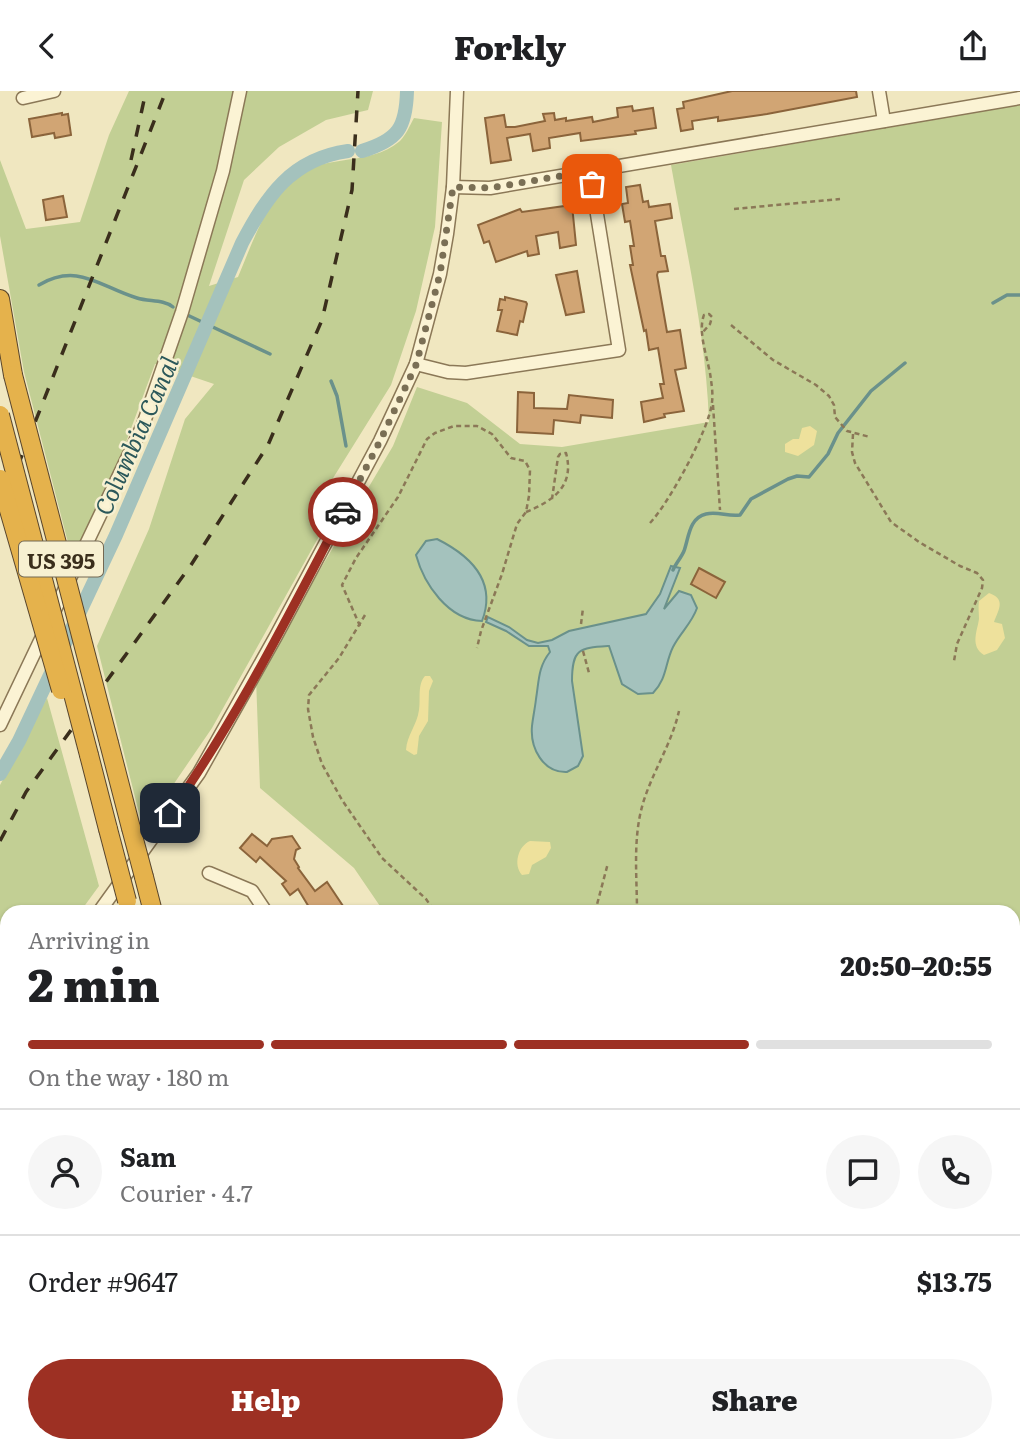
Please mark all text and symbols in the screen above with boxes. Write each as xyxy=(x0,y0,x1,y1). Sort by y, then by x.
text: Forkly xyxy=(454,22,566,70)
icon: back xyxy=(28,27,66,65)
icon: share xyxy=(954,27,992,65)
pin xyxy=(562,154,622,214)
icon: bag xyxy=(573,165,611,203)
water label: Columbia Canal xyxy=(84,350,186,520)
courier xyxy=(308,477,378,547)
icon: car xyxy=(324,493,362,531)
road number: US 395 xyxy=(19,541,103,577)
pin xyxy=(140,783,200,843)
icon: home xyxy=(151,794,189,832)
text: Arriving in xyxy=(28,922,150,956)
text: 20:50–20:55 xyxy=(840,945,992,984)
text: 2 min xyxy=(28,948,160,1016)
text: On the way · 180 m xyxy=(28,1059,229,1093)
button: person xyxy=(28,1135,102,1209)
button: chat xyxy=(826,1135,900,1209)
button: phone xyxy=(918,1135,992,1209)
text: Sam xyxy=(120,1136,176,1175)
text: Courier · 4.7 xyxy=(120,1175,253,1209)
text: Order #9647 xyxy=(28,1261,178,1300)
text: $13.75 xyxy=(917,1261,992,1300)
button: Help xyxy=(28,1359,503,1439)
button: Share xyxy=(517,1359,992,1439)

